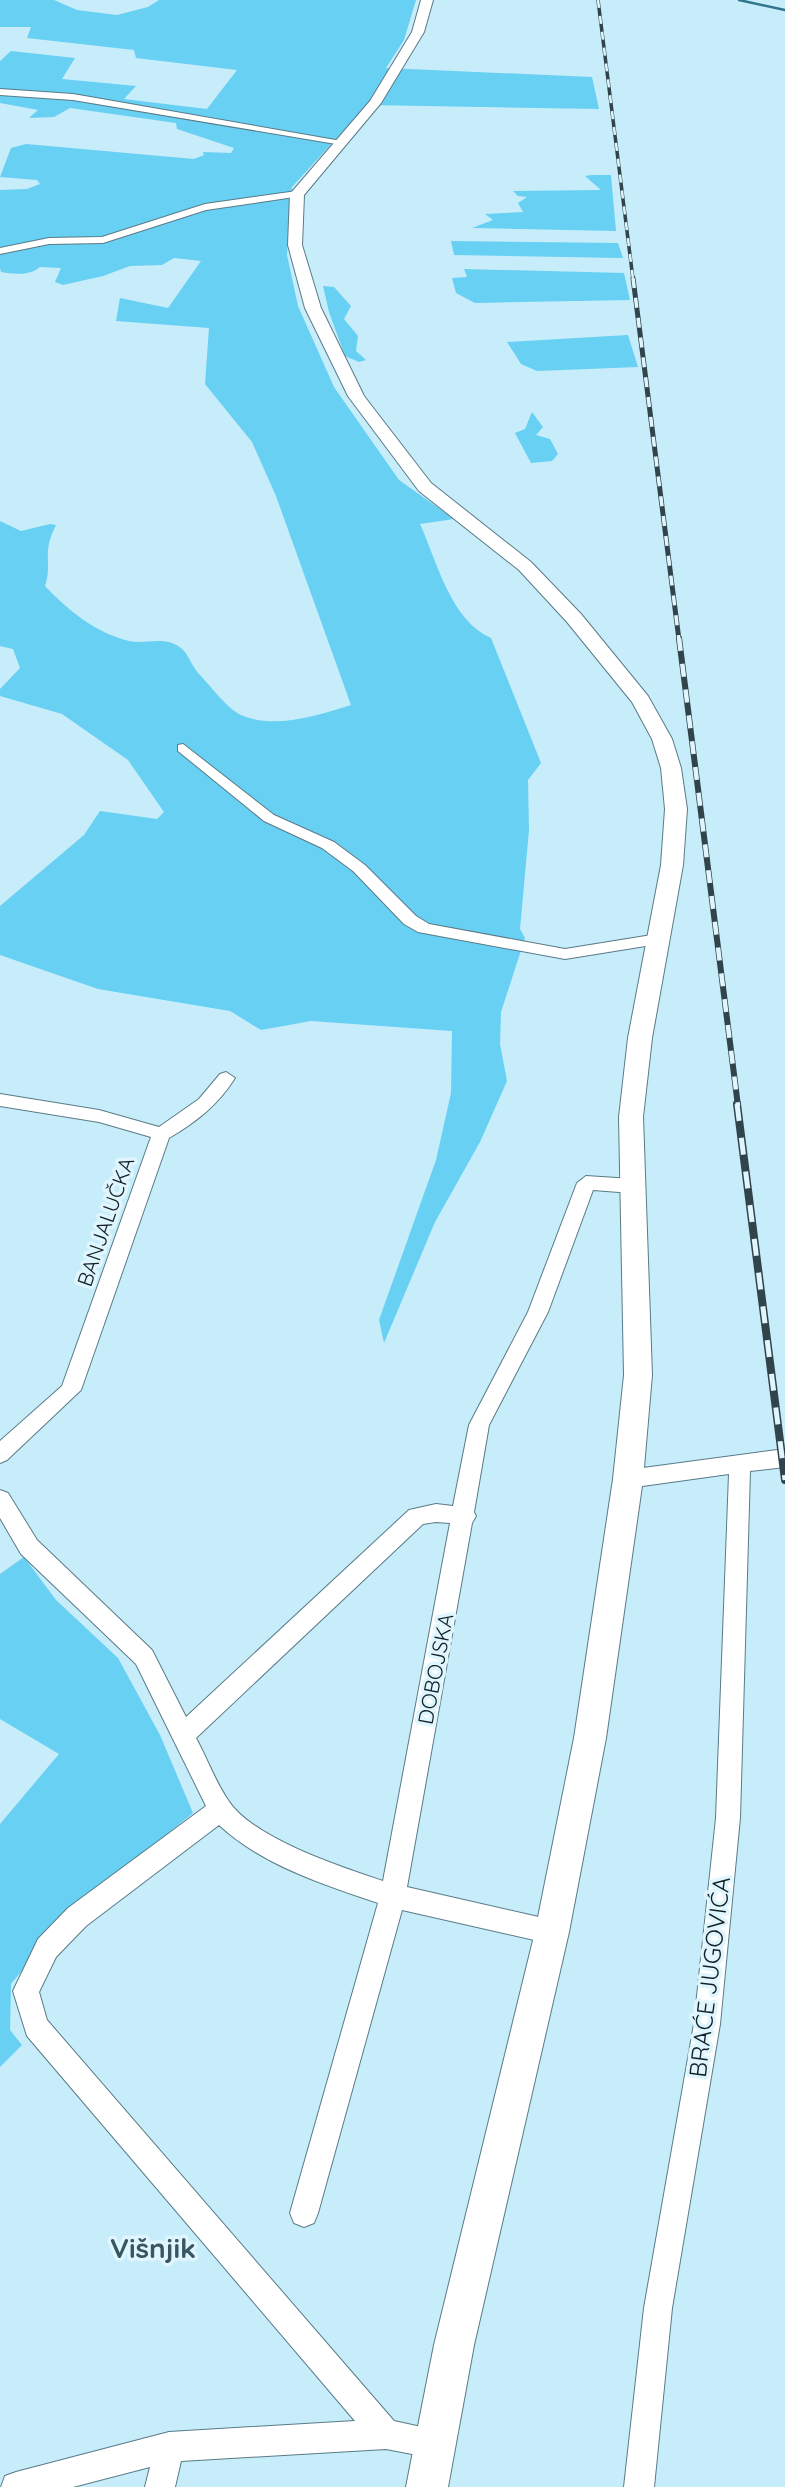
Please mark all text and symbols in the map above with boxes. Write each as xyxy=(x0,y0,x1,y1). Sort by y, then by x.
street label: BANJALUČKA xyxy=(71,1154,139,1290)
street label: DOBOJSKA xyxy=(412,1611,458,1726)
street label: BRAĆE JUGOVIĆA xyxy=(682,1875,736,2079)
district label: Višnjik xyxy=(110,2230,196,2265)

